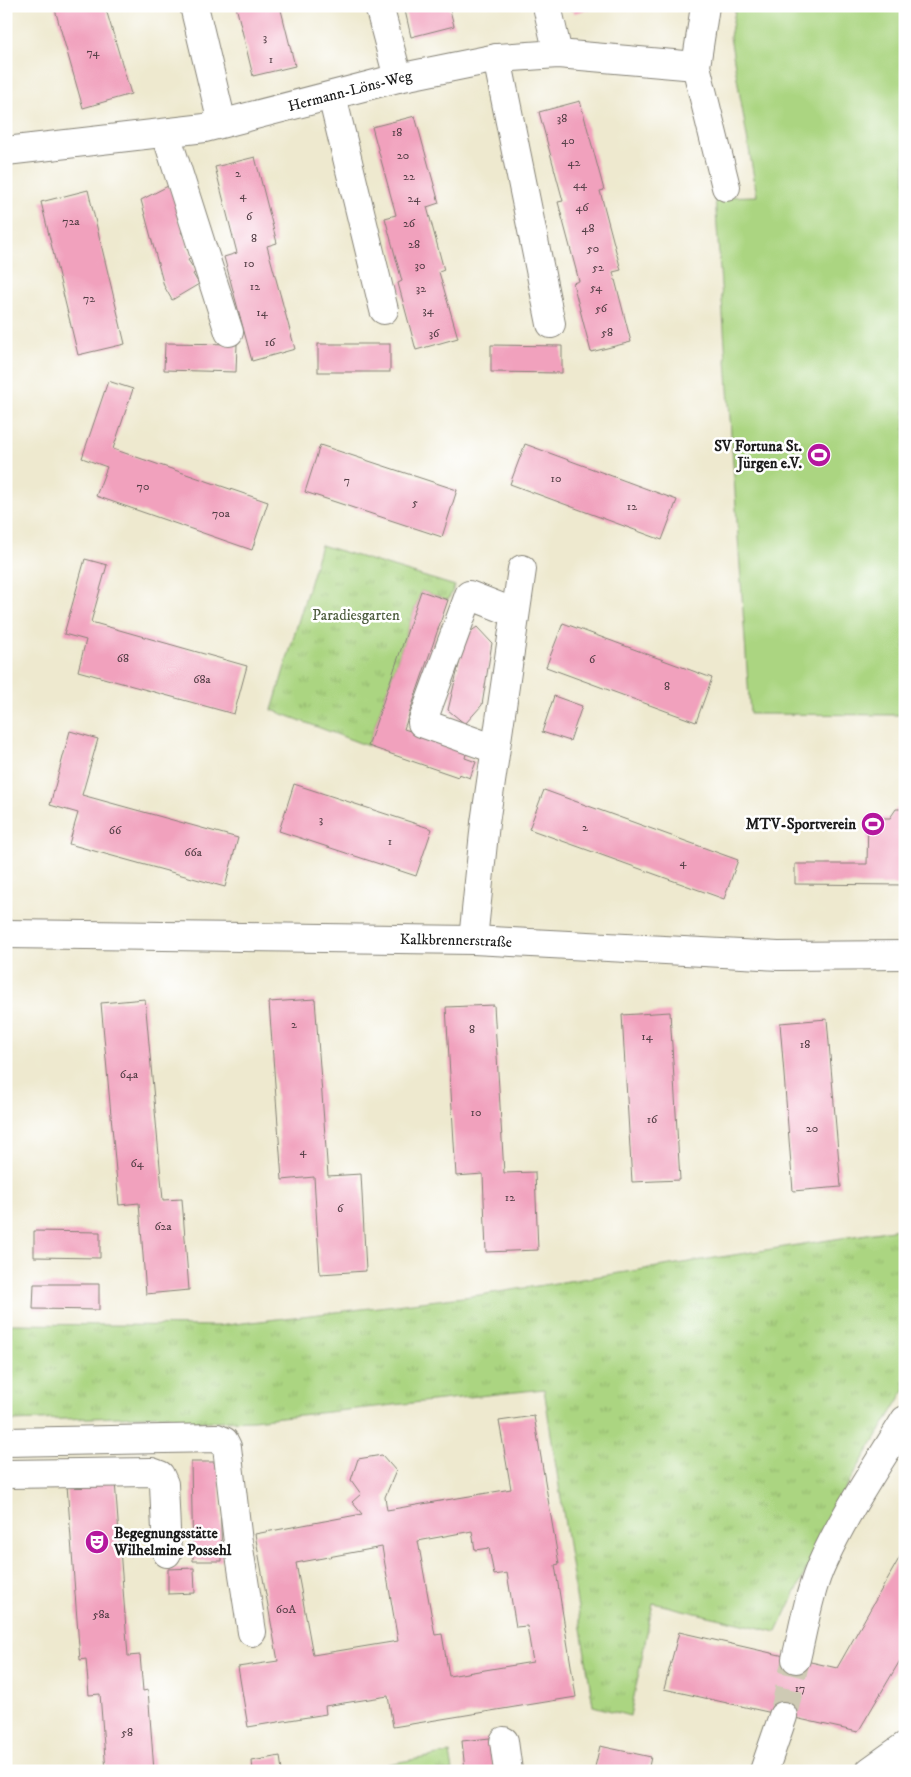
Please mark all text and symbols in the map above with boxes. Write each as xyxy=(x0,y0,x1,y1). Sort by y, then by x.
house number: 3 xyxy=(263,30,267,45)
house number: 74 xyxy=(86,45,101,60)
house number: 1 xyxy=(269,52,273,67)
street label: Hermann-Löns-Weg xyxy=(286,66,414,116)
house number: 38 xyxy=(557,111,567,126)
house number: 18 xyxy=(392,125,402,140)
house number: 40 xyxy=(561,133,575,148)
house number: 20 xyxy=(397,148,409,163)
house number: 42 xyxy=(568,155,581,170)
house number: 2 xyxy=(235,166,241,181)
house number: 22 xyxy=(403,169,415,184)
house number: 44 xyxy=(573,177,588,192)
house number: 4 xyxy=(240,188,248,203)
house number: 24 xyxy=(408,191,421,206)
house number: 46 xyxy=(575,200,589,215)
house number: 6 xyxy=(246,209,253,224)
house number: 72a xyxy=(62,214,81,229)
house number: 26 xyxy=(403,216,416,231)
house number: 48 xyxy=(582,221,594,236)
house number: 8 xyxy=(251,231,257,246)
house number: 28 xyxy=(408,237,420,252)
house number: 50 xyxy=(587,241,599,256)
house number: 10 xyxy=(244,256,254,271)
house number: 30 xyxy=(415,258,425,273)
house number: 52 xyxy=(592,260,604,275)
house number: 12 xyxy=(250,279,260,294)
house number: 54 xyxy=(590,280,603,295)
house number: 32 xyxy=(416,281,426,296)
house number: 72 xyxy=(83,291,95,306)
house number: 56 xyxy=(595,301,608,316)
house number: 34 xyxy=(422,303,435,318)
house number: 14 xyxy=(256,305,269,320)
house number: 58 xyxy=(601,325,613,340)
house number: 36 xyxy=(429,326,440,341)
house number: 16 xyxy=(265,335,276,350)
place label: SV Fortuna St. Jürgen e.V. xyxy=(714,437,802,473)
sports icon: SV Fortuna St. Jürgen e.V. xyxy=(806,442,832,468)
house number: 10 xyxy=(551,471,561,486)
house number: 7 xyxy=(344,473,350,488)
house number: 70 xyxy=(137,479,149,494)
house number: 5 xyxy=(412,495,418,510)
house number: 12 xyxy=(627,499,637,514)
house number: 70a xyxy=(212,506,231,521)
park label: Paradiesgarten xyxy=(312,606,400,625)
house number: 68 xyxy=(117,651,129,666)
house number: 6 xyxy=(589,652,596,667)
house number: 68a xyxy=(193,672,212,687)
house number: 8 xyxy=(664,679,670,694)
sports icon: MTV-Sportverein xyxy=(860,811,886,837)
house number: 3 xyxy=(319,812,323,827)
place label: MTV-Sportverein xyxy=(746,815,856,834)
house number: 2 xyxy=(582,820,588,835)
house number: 66 xyxy=(109,823,122,838)
house number: 1 xyxy=(388,834,392,849)
house number: 66a xyxy=(184,845,203,860)
house number: 4 xyxy=(680,855,688,870)
street label: Kalkbrennerstraße xyxy=(400,930,512,952)
house number: 2 xyxy=(291,1017,297,1032)
house number: 8 xyxy=(469,1022,475,1037)
house number: 14 xyxy=(641,1029,654,1044)
house number: 18 xyxy=(800,1037,810,1052)
house number: 64a xyxy=(120,1067,139,1082)
house number: 10 xyxy=(471,1105,481,1120)
house number: 16 xyxy=(647,1112,658,1127)
house number: 20 xyxy=(806,1121,818,1136)
house number: 4 xyxy=(300,1144,308,1159)
house number: 64 xyxy=(130,1156,145,1171)
house number: 12 xyxy=(505,1190,515,1205)
house number: 6 xyxy=(337,1201,344,1216)
house number: 62a xyxy=(154,1219,173,1234)
place label: Begegnungsstätte Wilhelmine Possehl xyxy=(113,1524,232,1560)
theatre icon: Begegnungsstätte Wilhelmine Possehl xyxy=(84,1529,110,1555)
house number: 60A xyxy=(276,1602,297,1617)
house number: 58a xyxy=(92,1607,110,1622)
house number: 17 xyxy=(795,1681,805,1696)
house number: 58 xyxy=(121,1725,133,1740)

